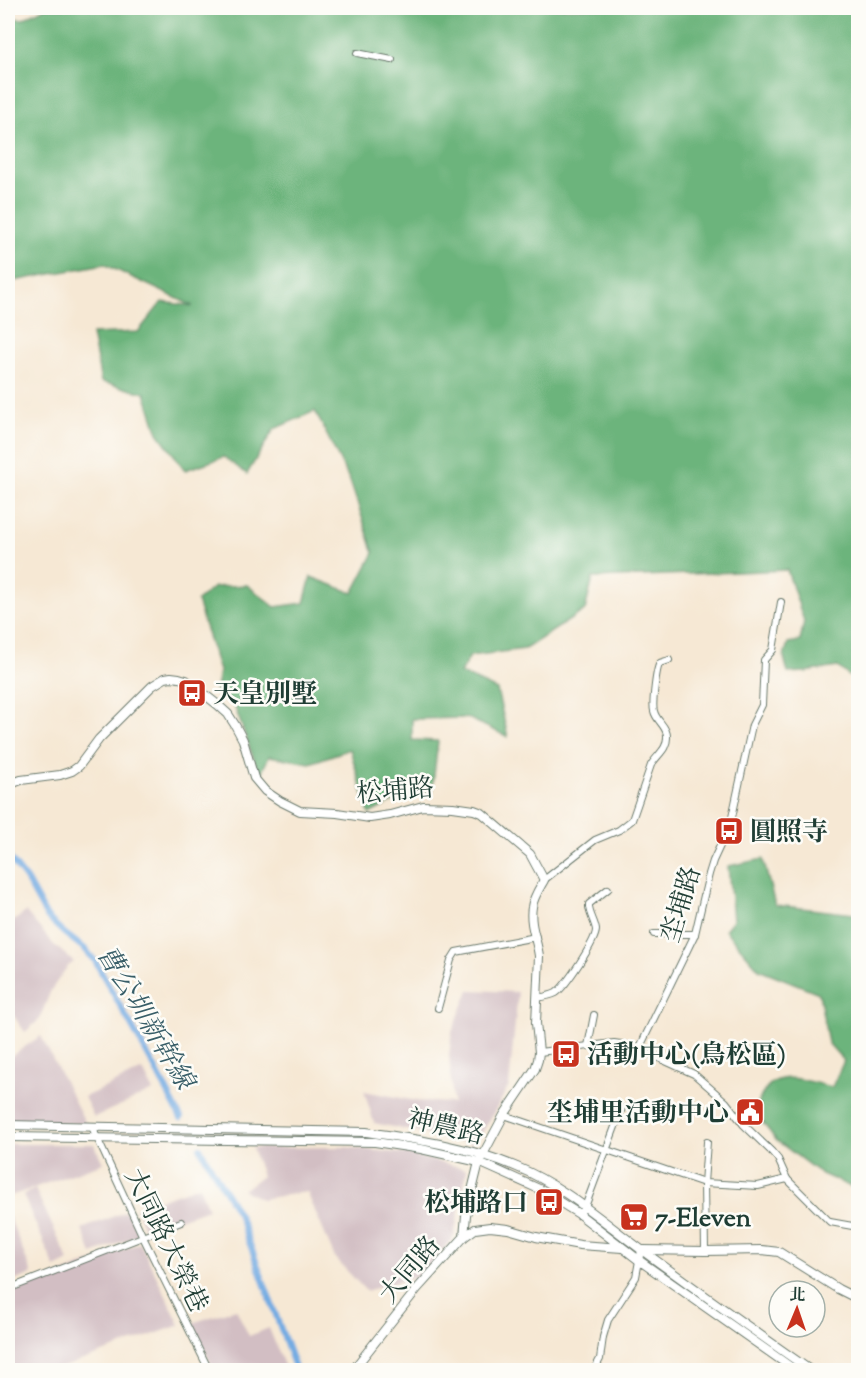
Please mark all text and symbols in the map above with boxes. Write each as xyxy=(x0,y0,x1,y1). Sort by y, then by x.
bus stop icon: 天皇別墅 xyxy=(176,677,208,709)
place label: 天皇別墅 xyxy=(213,677,317,714)
street label: 松埔路 xyxy=(355,771,436,814)
bus stop icon: 圓照寺 xyxy=(713,815,745,847)
place label: 圓照寺 xyxy=(750,815,828,852)
street label: 坔埔路 xyxy=(653,862,711,947)
water label: 曹公圳新幹線 xyxy=(85,939,204,1100)
bus stop icon: 活動中心(鳥松區) xyxy=(550,1038,582,1070)
place label: 活動中心(鳥松區) xyxy=(587,1038,786,1075)
place label: 坔埔里活動中心 xyxy=(547,1096,729,1133)
public building icon: 坔埔里活動中心 xyxy=(734,1096,766,1128)
street label: 神農路 xyxy=(403,1102,488,1155)
street label: 大同路大榮巷 xyxy=(114,1163,216,1319)
place label: 松埔路口 xyxy=(424,1186,528,1223)
bus stop icon: 松埔路口 xyxy=(533,1186,565,1218)
supermarket icon: 7-Eleven xyxy=(618,1201,650,1233)
place label: 7-Eleven xyxy=(655,1201,752,1238)
street label: 大同路 xyxy=(372,1229,450,1312)
north arrow xyxy=(767,1279,827,1339)
text: 北 xyxy=(789,1285,806,1308)

